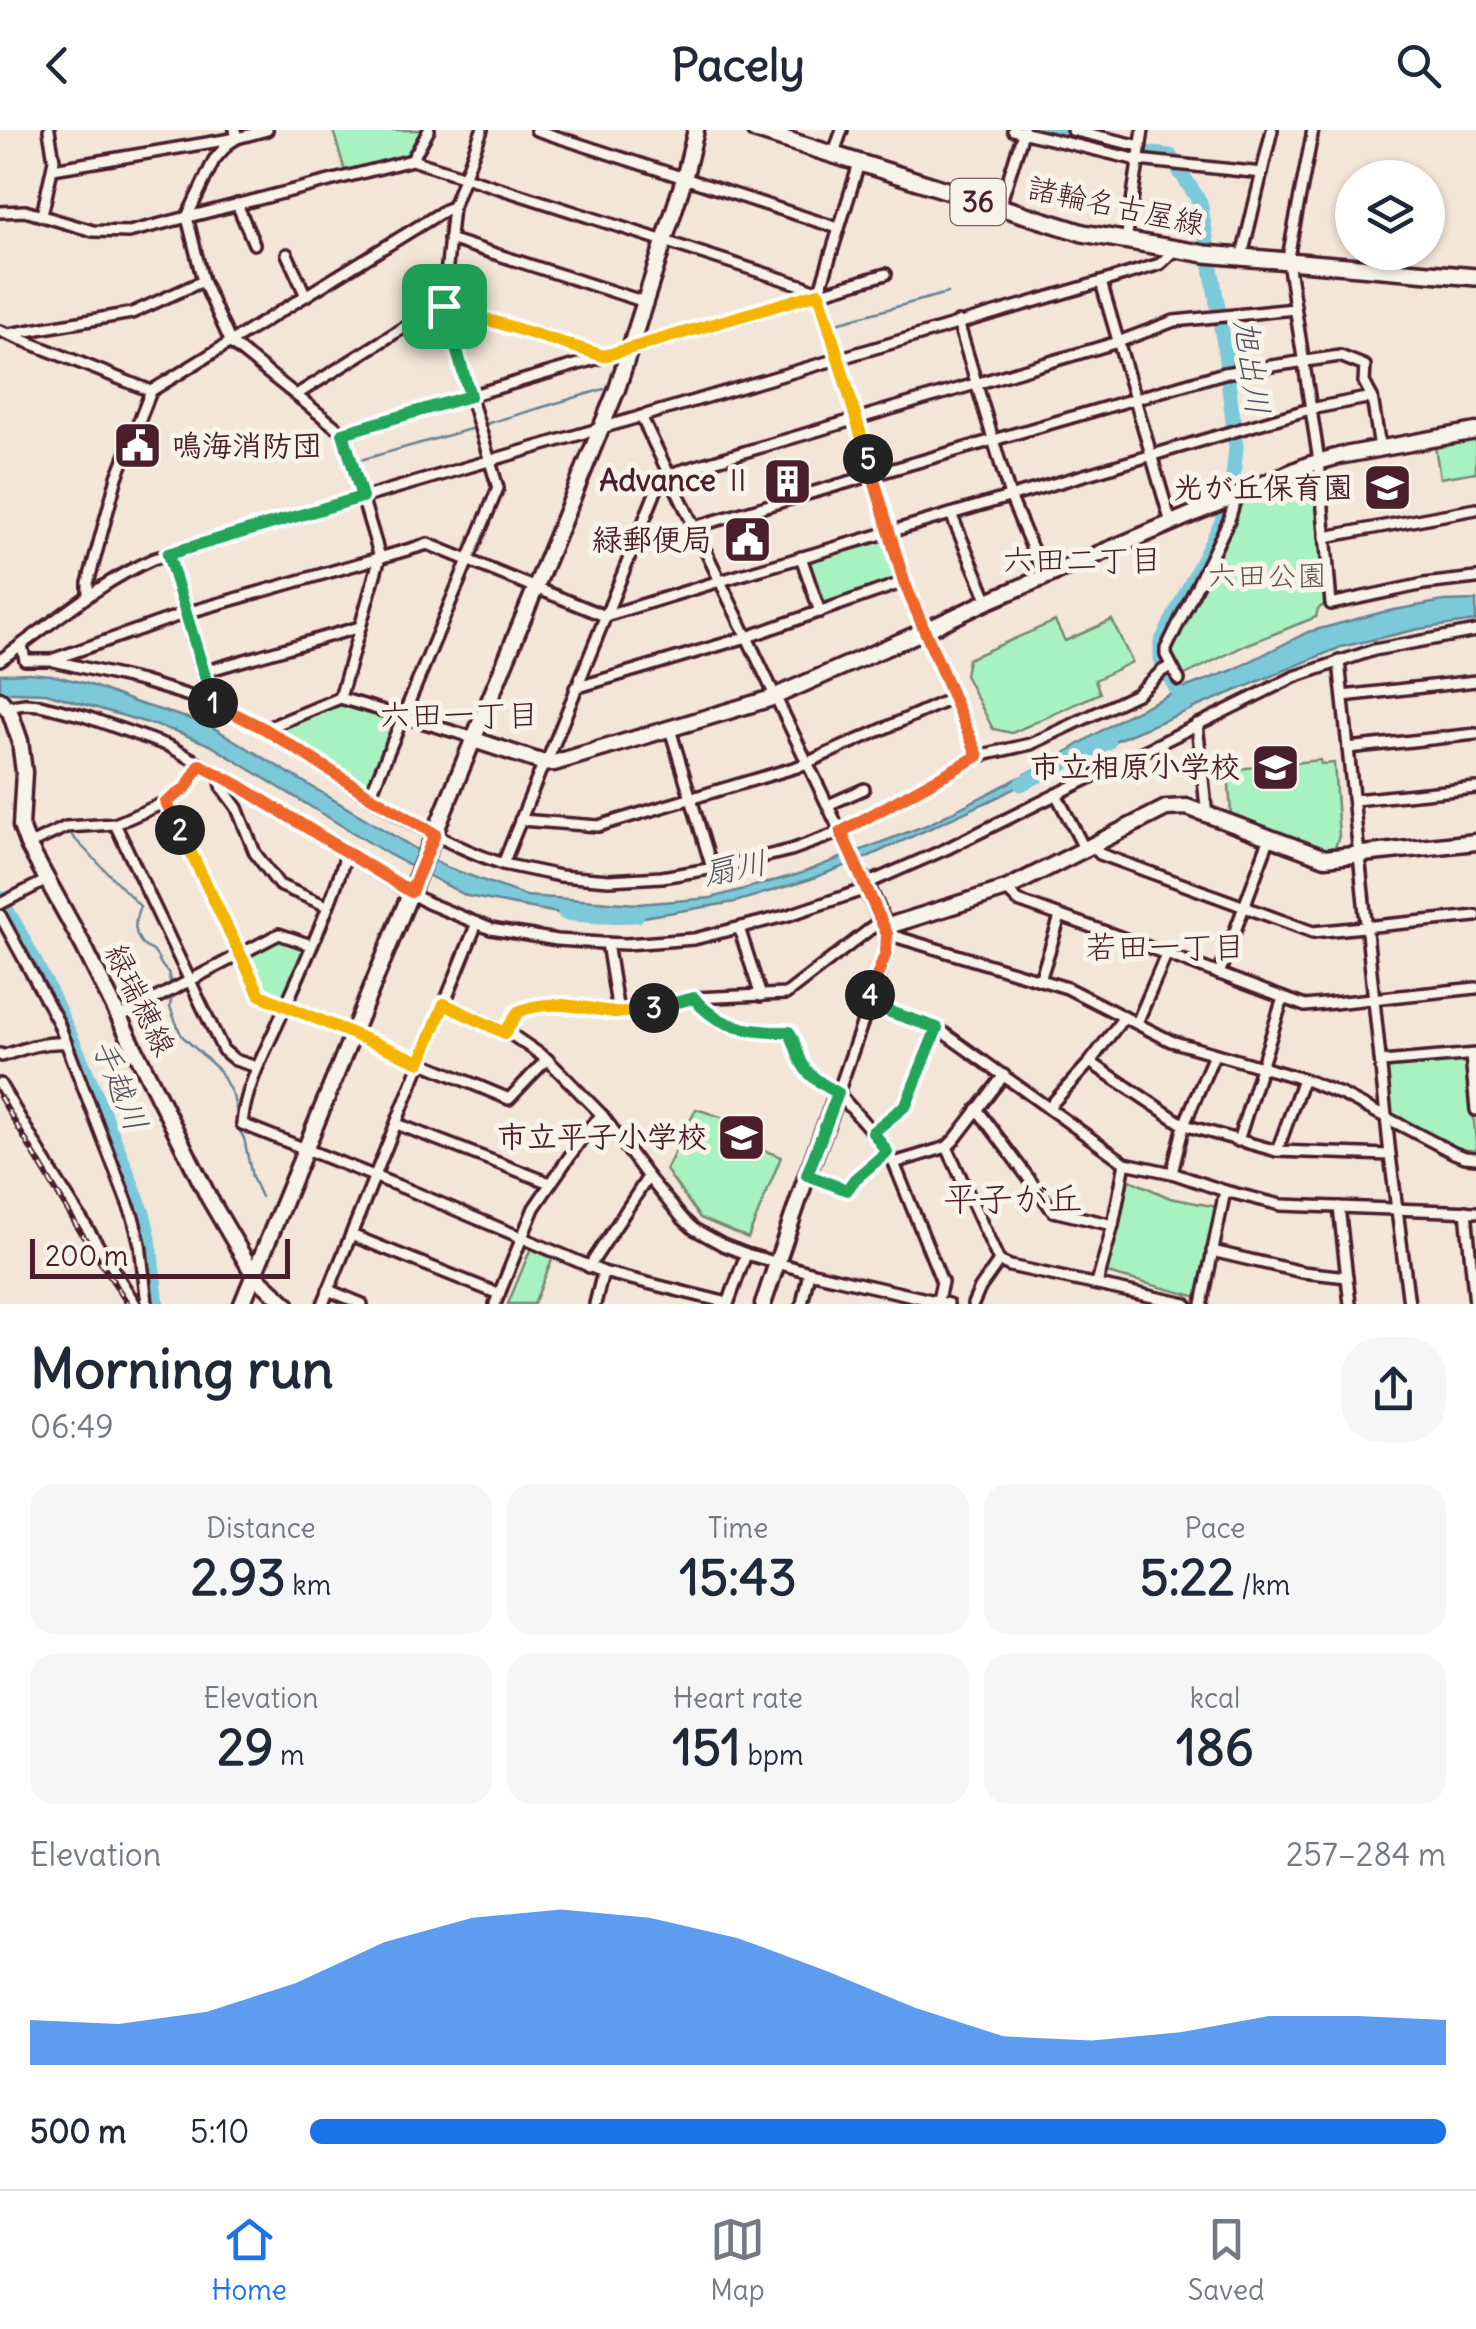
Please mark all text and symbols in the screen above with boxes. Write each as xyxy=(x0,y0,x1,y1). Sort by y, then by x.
text: Pacely xyxy=(671,37,805,93)
icon: back xyxy=(30,38,85,93)
icon: search xyxy=(1391,38,1446,93)
map controls xyxy=(1335,160,1445,270)
button: layers xyxy=(1335,160,1445,270)
street label: 諸輪名古屋線 xyxy=(1024,168,1208,242)
road number: 36 xyxy=(950,179,1006,225)
pin xyxy=(402,264,487,349)
icon: arrive xyxy=(417,279,472,334)
water label: 旭出川 xyxy=(1226,317,1279,417)
public building icon: 鳴海消防団 xyxy=(111,420,163,472)
place label: 鳴海消防団 xyxy=(172,426,322,464)
pin: 5 xyxy=(843,434,893,484)
text: 5 xyxy=(860,441,876,477)
building icon: Advance Ⅱ xyxy=(762,455,814,507)
place label: Advance Ⅱ xyxy=(599,461,753,499)
school or university icon: 光が丘保育園 xyxy=(1362,462,1414,514)
place label: 光が丘保育園 xyxy=(1173,468,1353,506)
public building icon: 緑郵便局 xyxy=(721,514,773,566)
place label: 緑郵便局 xyxy=(592,520,712,558)
district label: 六田二丁目 xyxy=(1002,539,1162,580)
park label: 六田公園 xyxy=(1207,556,1327,594)
pin: 1 xyxy=(188,678,238,728)
text: 1 xyxy=(207,685,219,721)
district label: 六田一丁目 xyxy=(379,694,539,735)
school or university icon: 市立相原小学校 xyxy=(1249,741,1301,793)
place label: 市立相原小学校 xyxy=(1030,747,1240,785)
pin: 2 xyxy=(155,805,205,855)
text: 2 xyxy=(172,812,188,848)
water label: 扇川 xyxy=(700,841,770,894)
district label: 若田一丁目 xyxy=(1085,926,1245,967)
street label: 緑瑞穂線 xyxy=(98,937,184,1062)
pin: 4 xyxy=(845,970,895,1020)
text: 4 xyxy=(862,977,878,1013)
pin: 3 xyxy=(629,983,679,1033)
text: 3 xyxy=(646,990,662,1026)
water label: 手越川 xyxy=(83,1033,157,1137)
school or university icon: 市立平子小学校 xyxy=(716,1111,768,1163)
place label: 市立平子小学校 xyxy=(497,1117,707,1155)
district label: 平子が丘 xyxy=(943,1176,1083,1220)
scale bar xyxy=(30,1234,290,1278)
text: 200 m xyxy=(45,1238,128,1274)
text: Morning run xyxy=(30,1334,334,1403)
button: share xyxy=(1341,1337,1446,1442)
text: 06:49 xyxy=(30,1406,114,1447)
text: Distance xyxy=(206,1510,316,1546)
text: Time xyxy=(708,1510,768,1546)
text: Pace xyxy=(1185,1510,1245,1546)
text: 2.93 xyxy=(191,1546,286,1609)
text: 15:43 xyxy=(679,1546,797,1609)
text: 5:22 xyxy=(1140,1546,1235,1609)
text: km xyxy=(286,1567,331,1603)
text: /km xyxy=(1235,1567,1290,1603)
text: Elevation xyxy=(204,1680,318,1716)
text: Heart rate xyxy=(673,1680,803,1716)
text: kcal xyxy=(1190,1680,1240,1716)
text: 29 xyxy=(217,1716,273,1779)
text: 151 xyxy=(672,1716,741,1779)
text: 186 xyxy=(1176,1716,1254,1779)
text: m xyxy=(273,1737,305,1773)
text: bpm xyxy=(741,1737,804,1773)
text: Elevation xyxy=(30,1834,161,1875)
text: 257–284 m xyxy=(1286,1834,1446,1875)
text: 500 m xyxy=(30,2111,126,2152)
text: 5:10 xyxy=(190,2111,249,2152)
tab: Home xyxy=(211,2212,287,2308)
tab: Map xyxy=(710,2212,765,2308)
tab: Saved xyxy=(1188,2212,1265,2308)

